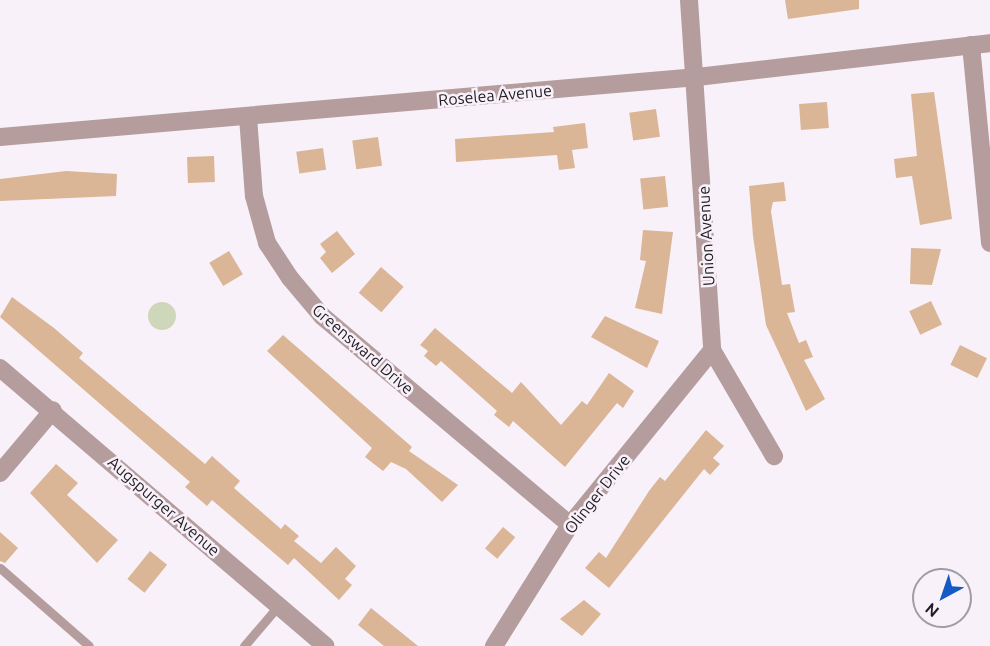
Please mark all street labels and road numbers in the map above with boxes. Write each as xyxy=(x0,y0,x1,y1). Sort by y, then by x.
street label: Roselea Avenue xyxy=(437,80,553,110)
street label: Union Avenue xyxy=(694,186,718,286)
street label: Greensward Drive xyxy=(308,300,418,398)
street label: Olinger Drive xyxy=(560,451,634,537)
street label: Augspurger Avenue xyxy=(104,452,224,560)

